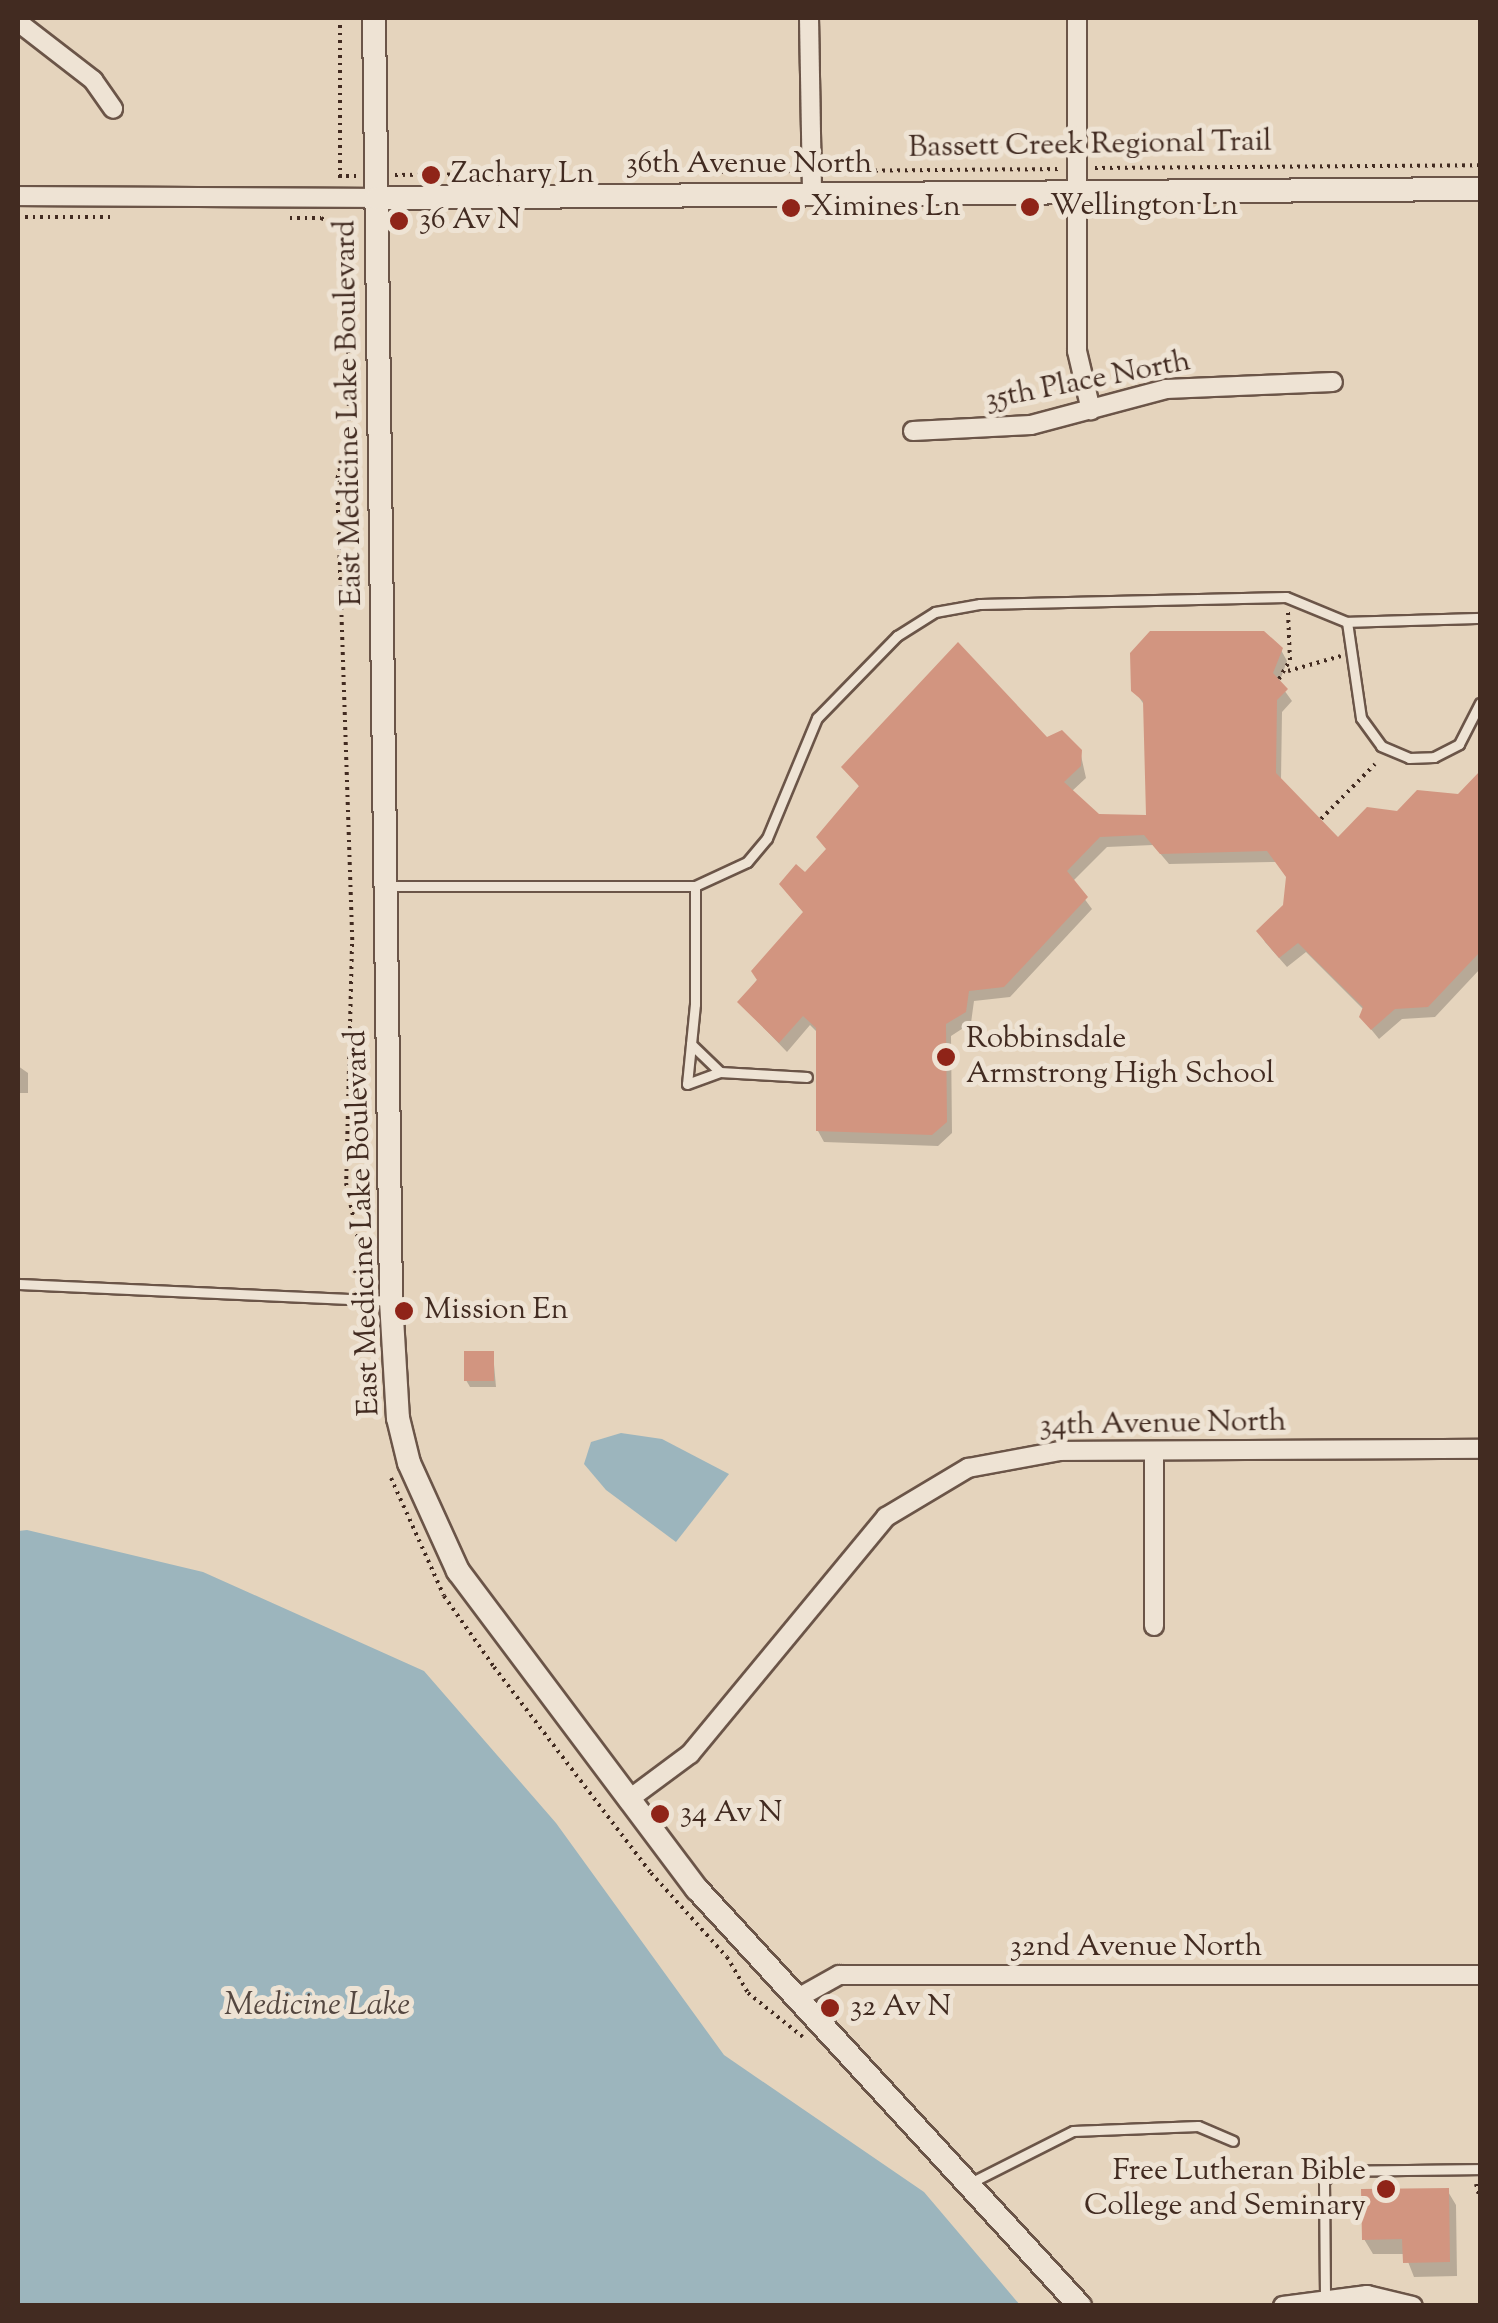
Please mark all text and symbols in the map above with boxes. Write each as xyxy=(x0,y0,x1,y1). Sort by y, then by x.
street label: Bassett Creek Regional Trail xyxy=(908,125,1272,167)
street label: 36th Avenue North xyxy=(626,147,872,183)
place label: Zachary Ln xyxy=(451,157,594,193)
marker: Zachary Ln xyxy=(420,164,442,186)
place label: Wellington Ln xyxy=(1050,189,1238,225)
place label: Ximines Ln xyxy=(811,190,961,226)
marker: Wellington Ln xyxy=(1019,196,1041,218)
marker: Ximines Ln xyxy=(780,197,802,219)
place label: 36 Av N xyxy=(419,203,521,239)
marker: 36 Av N xyxy=(388,210,410,232)
street label: East Medicine Lake Boulevard xyxy=(329,220,371,606)
street label: 35th Place North xyxy=(982,344,1194,420)
place label: Robbinsdale Armstrong High School xyxy=(966,1022,1274,1092)
street label: East Medicine Lake Boulevard xyxy=(339,1029,389,1417)
marker: Robbinsdale Armstrong High School xyxy=(935,1046,957,1068)
place label: Mission En xyxy=(424,1293,568,1329)
marker: Mission En xyxy=(393,1300,415,1322)
street label: 34th Avenue North xyxy=(1039,1405,1287,1445)
place label: 34 Av N xyxy=(680,1796,782,1832)
marker: 34 Av N xyxy=(649,1803,671,1825)
street label: 32nd Avenue North xyxy=(1010,1930,1262,1966)
water label: Medicine Lake xyxy=(224,1987,410,2025)
place label: 32 Av N xyxy=(850,1990,951,2026)
marker: 32 Av N xyxy=(819,1997,841,2019)
place label: Free Lutheran Bible College and Seminary xyxy=(1084,2154,1366,2224)
marker: Free Lutheran Bible College and Seminary xyxy=(1375,2178,1397,2200)

